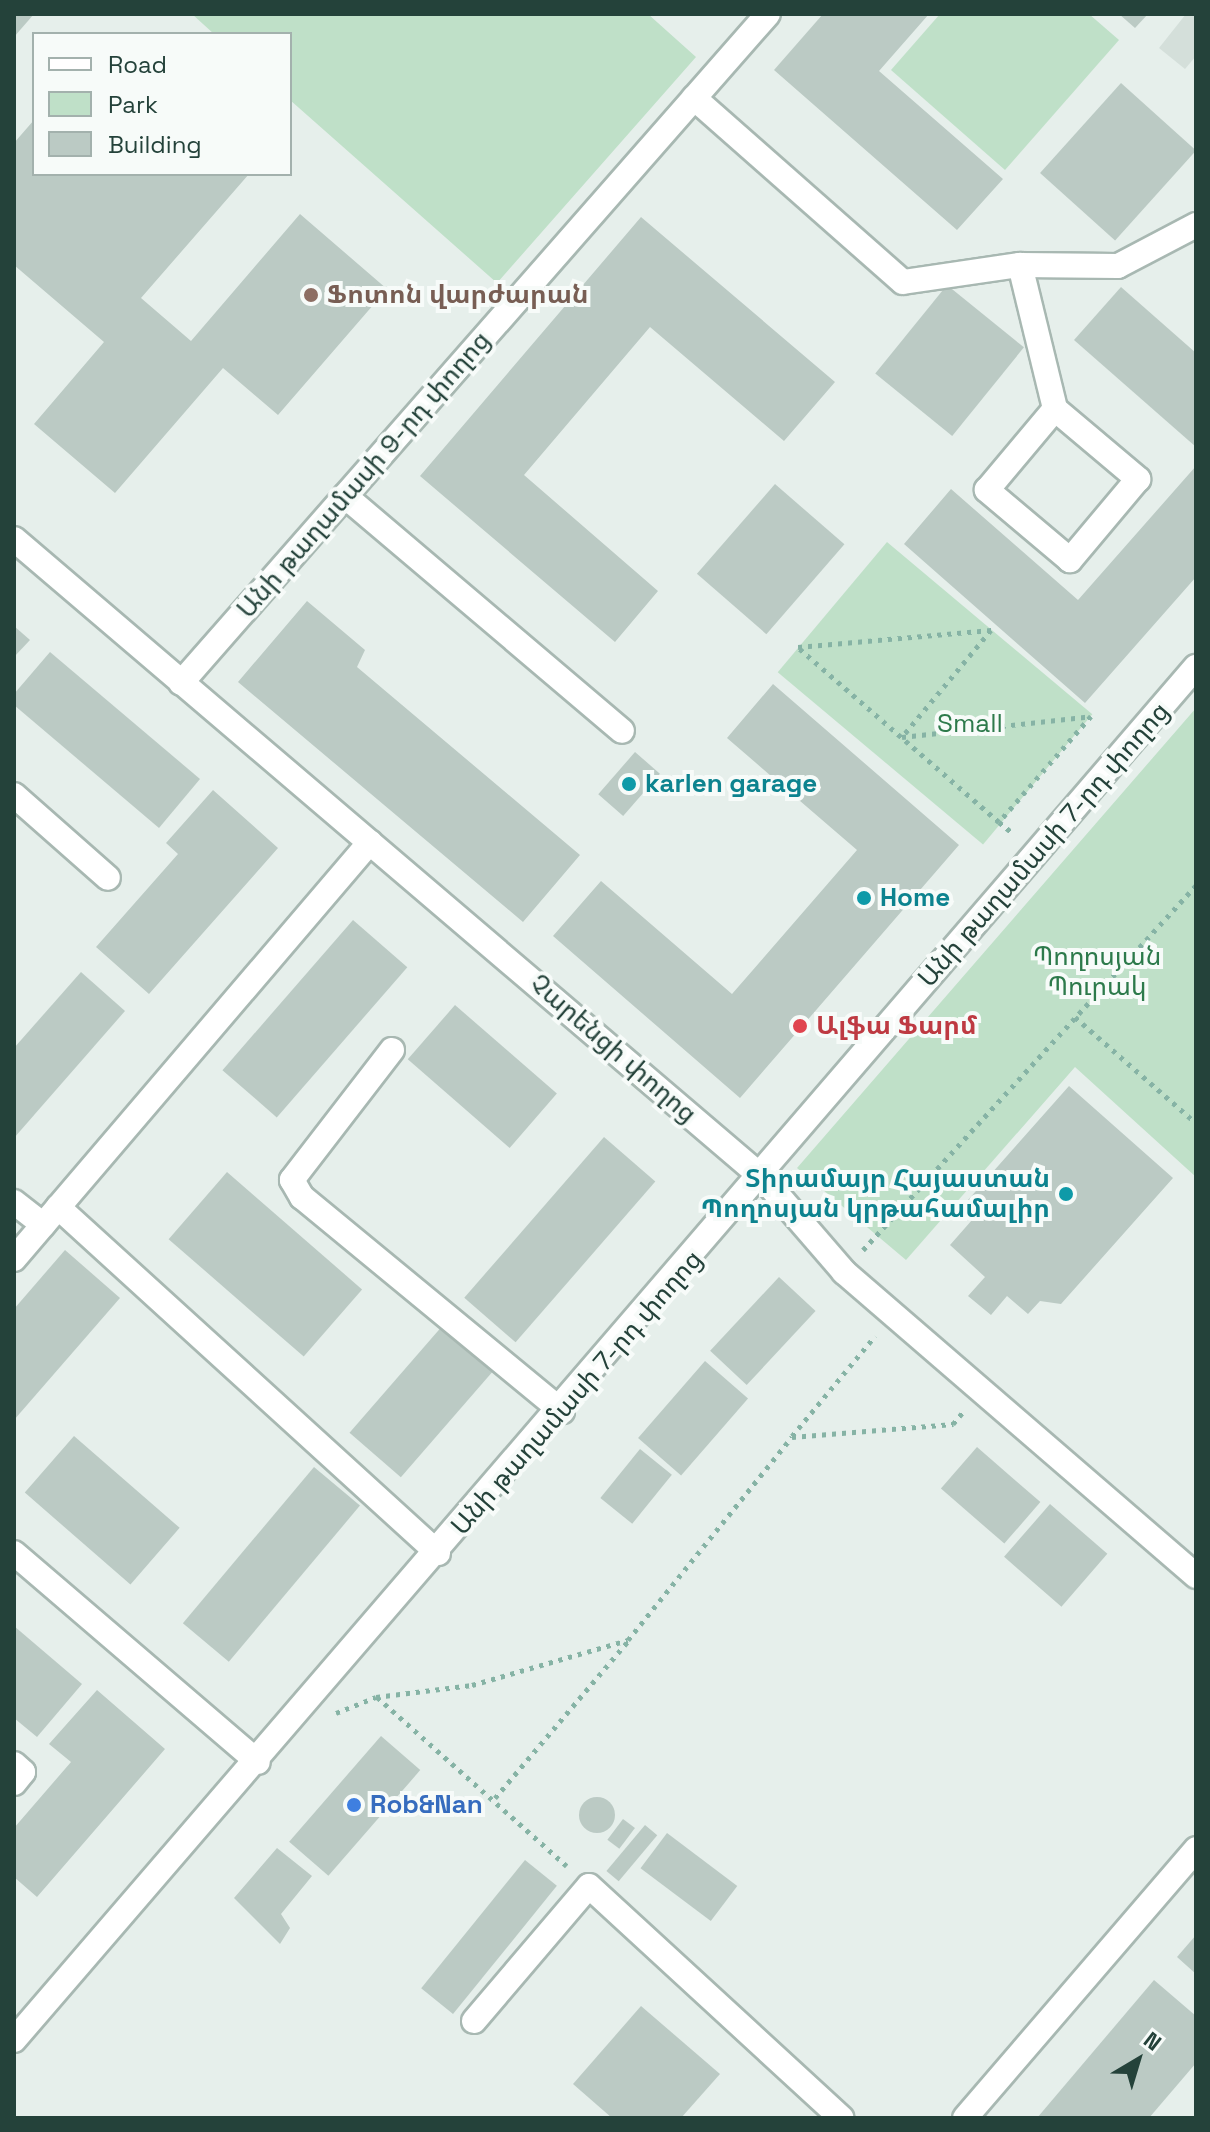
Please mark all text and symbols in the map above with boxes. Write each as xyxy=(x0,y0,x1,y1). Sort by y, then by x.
legend xyxy=(32,32,292,176)
text: Road xyxy=(108,49,167,80)
text: Park xyxy=(108,89,158,120)
text: Building xyxy=(108,129,202,160)
place label: Ֆոտոն վարժարան xyxy=(327,279,589,311)
marker: Ֆոտոն վարժարան xyxy=(302,286,320,304)
street label: Անի թաղամասի 9-րդ փողոց xyxy=(231,325,497,625)
street label: Անի թաղամասի 7-րդ փողոց xyxy=(912,696,1176,994)
park label: Small xyxy=(937,708,1003,740)
place label: karlen garage xyxy=(645,768,817,800)
marker: karlen garage xyxy=(620,775,638,793)
place label: Home xyxy=(880,882,950,914)
marker: Home xyxy=(855,889,873,907)
park label: Պողոսյան Պուրակ xyxy=(1033,941,1161,1002)
street label: Չարենցի փողոց xyxy=(523,968,703,1130)
place label: Ալֆա Ֆարմ xyxy=(816,1010,977,1042)
marker: Ալֆա Ֆարմ xyxy=(791,1017,809,1035)
place label: Տիրամայր Հայաստան Պողոսյան կրթահամալիր xyxy=(701,1163,1050,1224)
marker: Տիրամայր Հայաստան Պողոսյան կրթահամալիր xyxy=(1057,1185,1075,1203)
street label: Անի թաղամասի 7-րդ փողոց xyxy=(445,1244,709,1542)
place label: Rob&Nan xyxy=(370,1789,483,1821)
marker: Rob&Nan xyxy=(345,1796,363,1814)
north arrow xyxy=(1098,2020,1178,2100)
text: N xyxy=(1138,2026,1167,2057)

